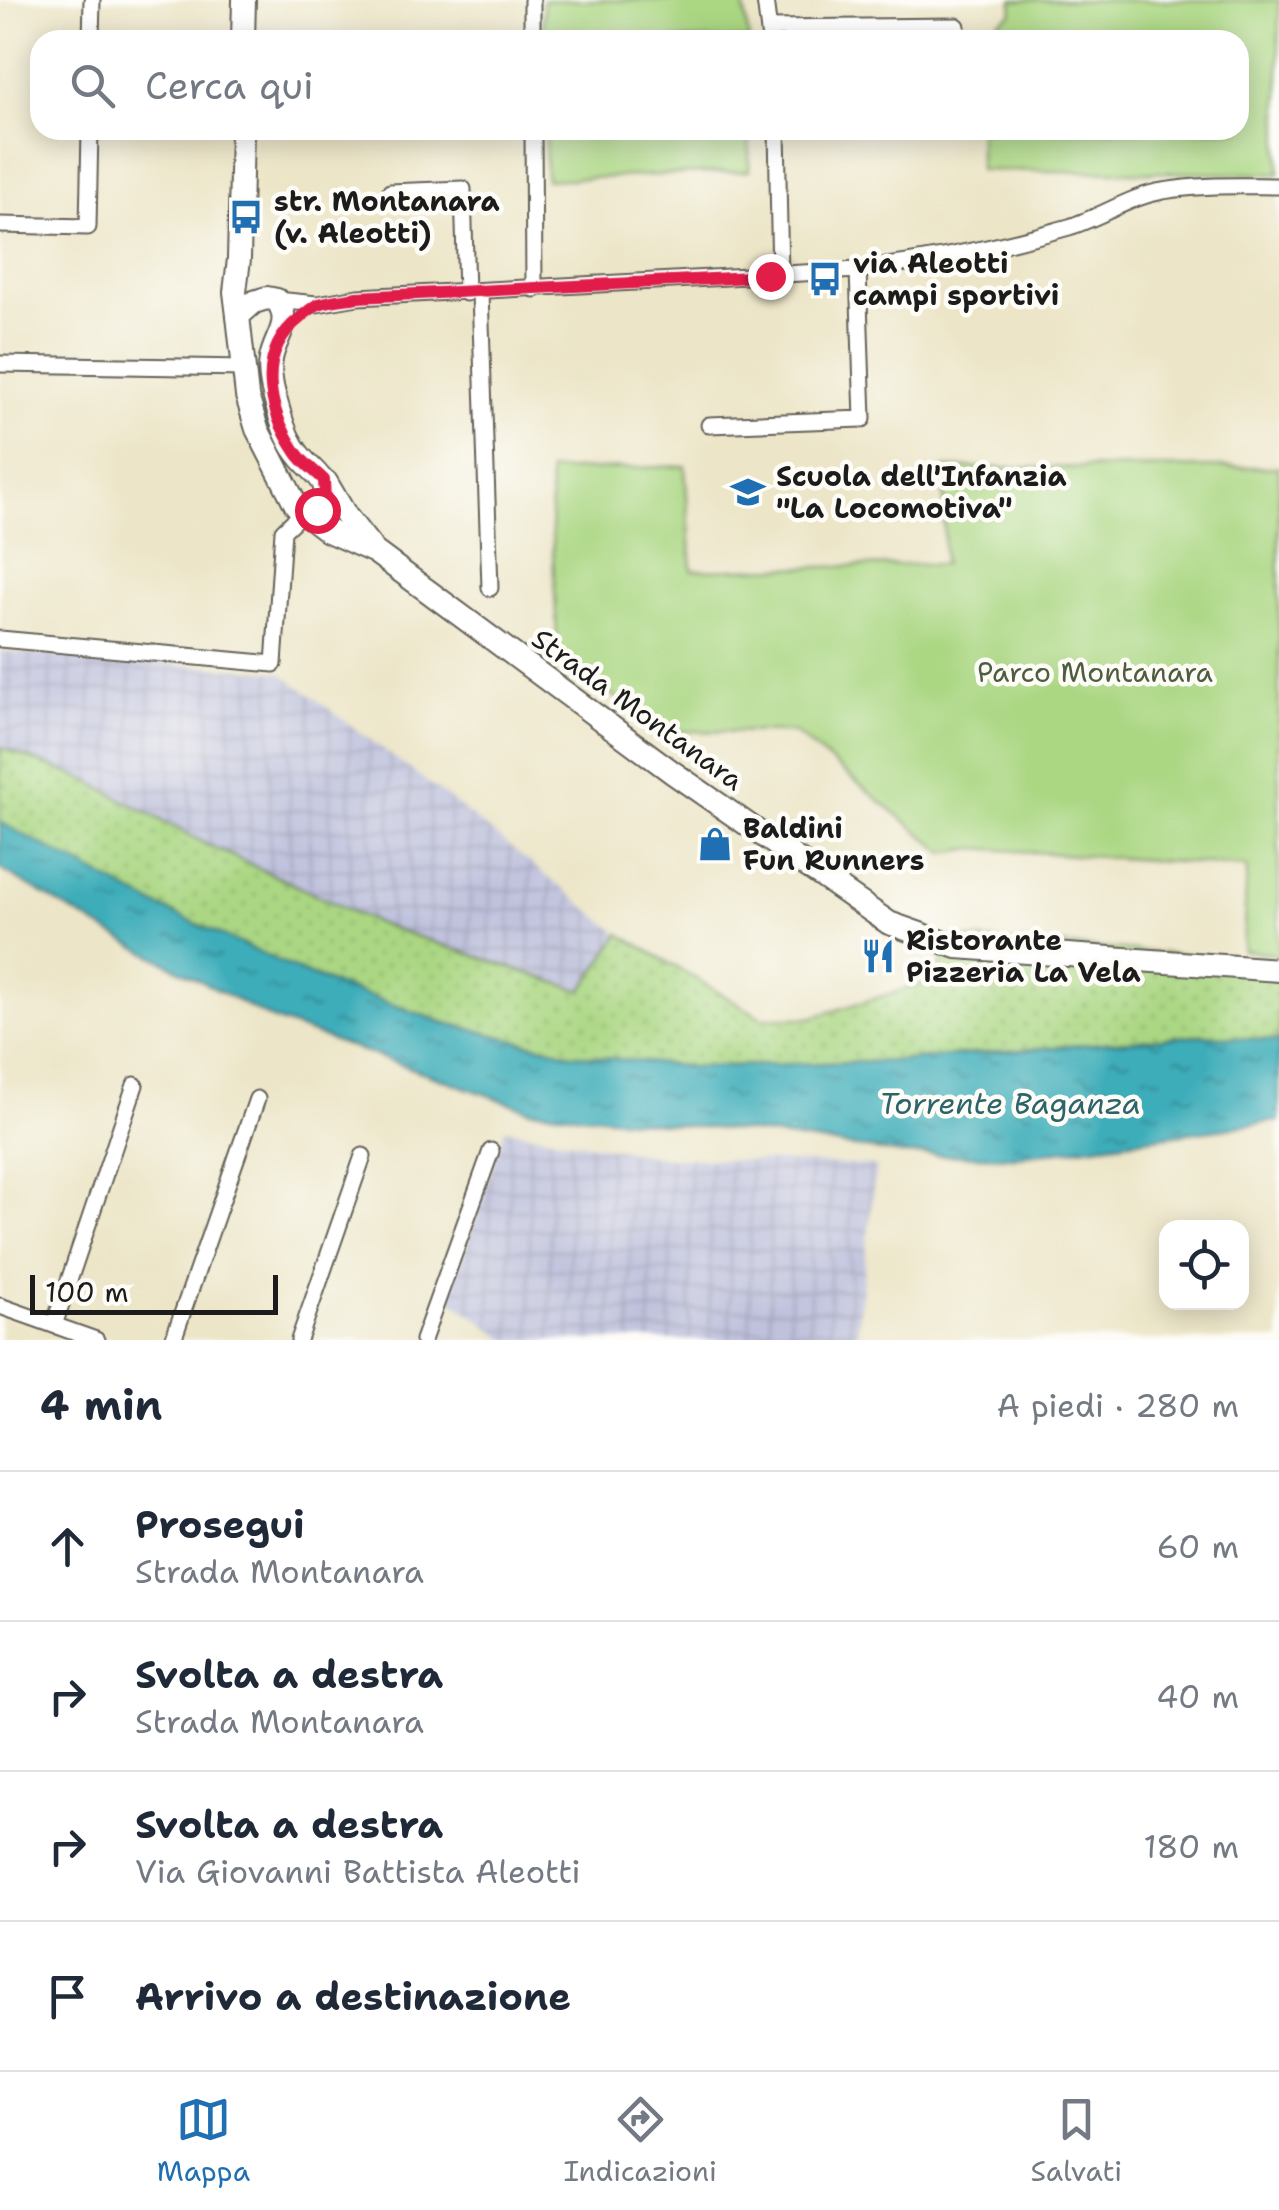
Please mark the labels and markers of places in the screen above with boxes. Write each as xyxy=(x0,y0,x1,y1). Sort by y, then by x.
place label: str. Montanara (v. Aleotti) xyxy=(274,182,500,252)
bus stop icon: str. Montanara (v. Aleotti) xyxy=(227,198,265,236)
place label: via Aleotti campi sportivi xyxy=(853,244,1059,314)
bus stop icon: via Aleotti campi sportivi xyxy=(806,260,844,298)
place label: Scuola dell'Infanzia "La Locomotiva" xyxy=(776,457,1067,527)
school or university icon: Scuola dell'Infanzia "La Locomotiva" xyxy=(729,473,767,511)
place label: Baldini Fun Runners xyxy=(743,809,925,879)
shop icon: Baldini Fun Runners xyxy=(696,825,734,863)
place label: Ristorante Pizzeria La Vela xyxy=(906,921,1141,991)
restaurant icon: Ristorante Pizzeria La Vela xyxy=(859,937,897,975)

